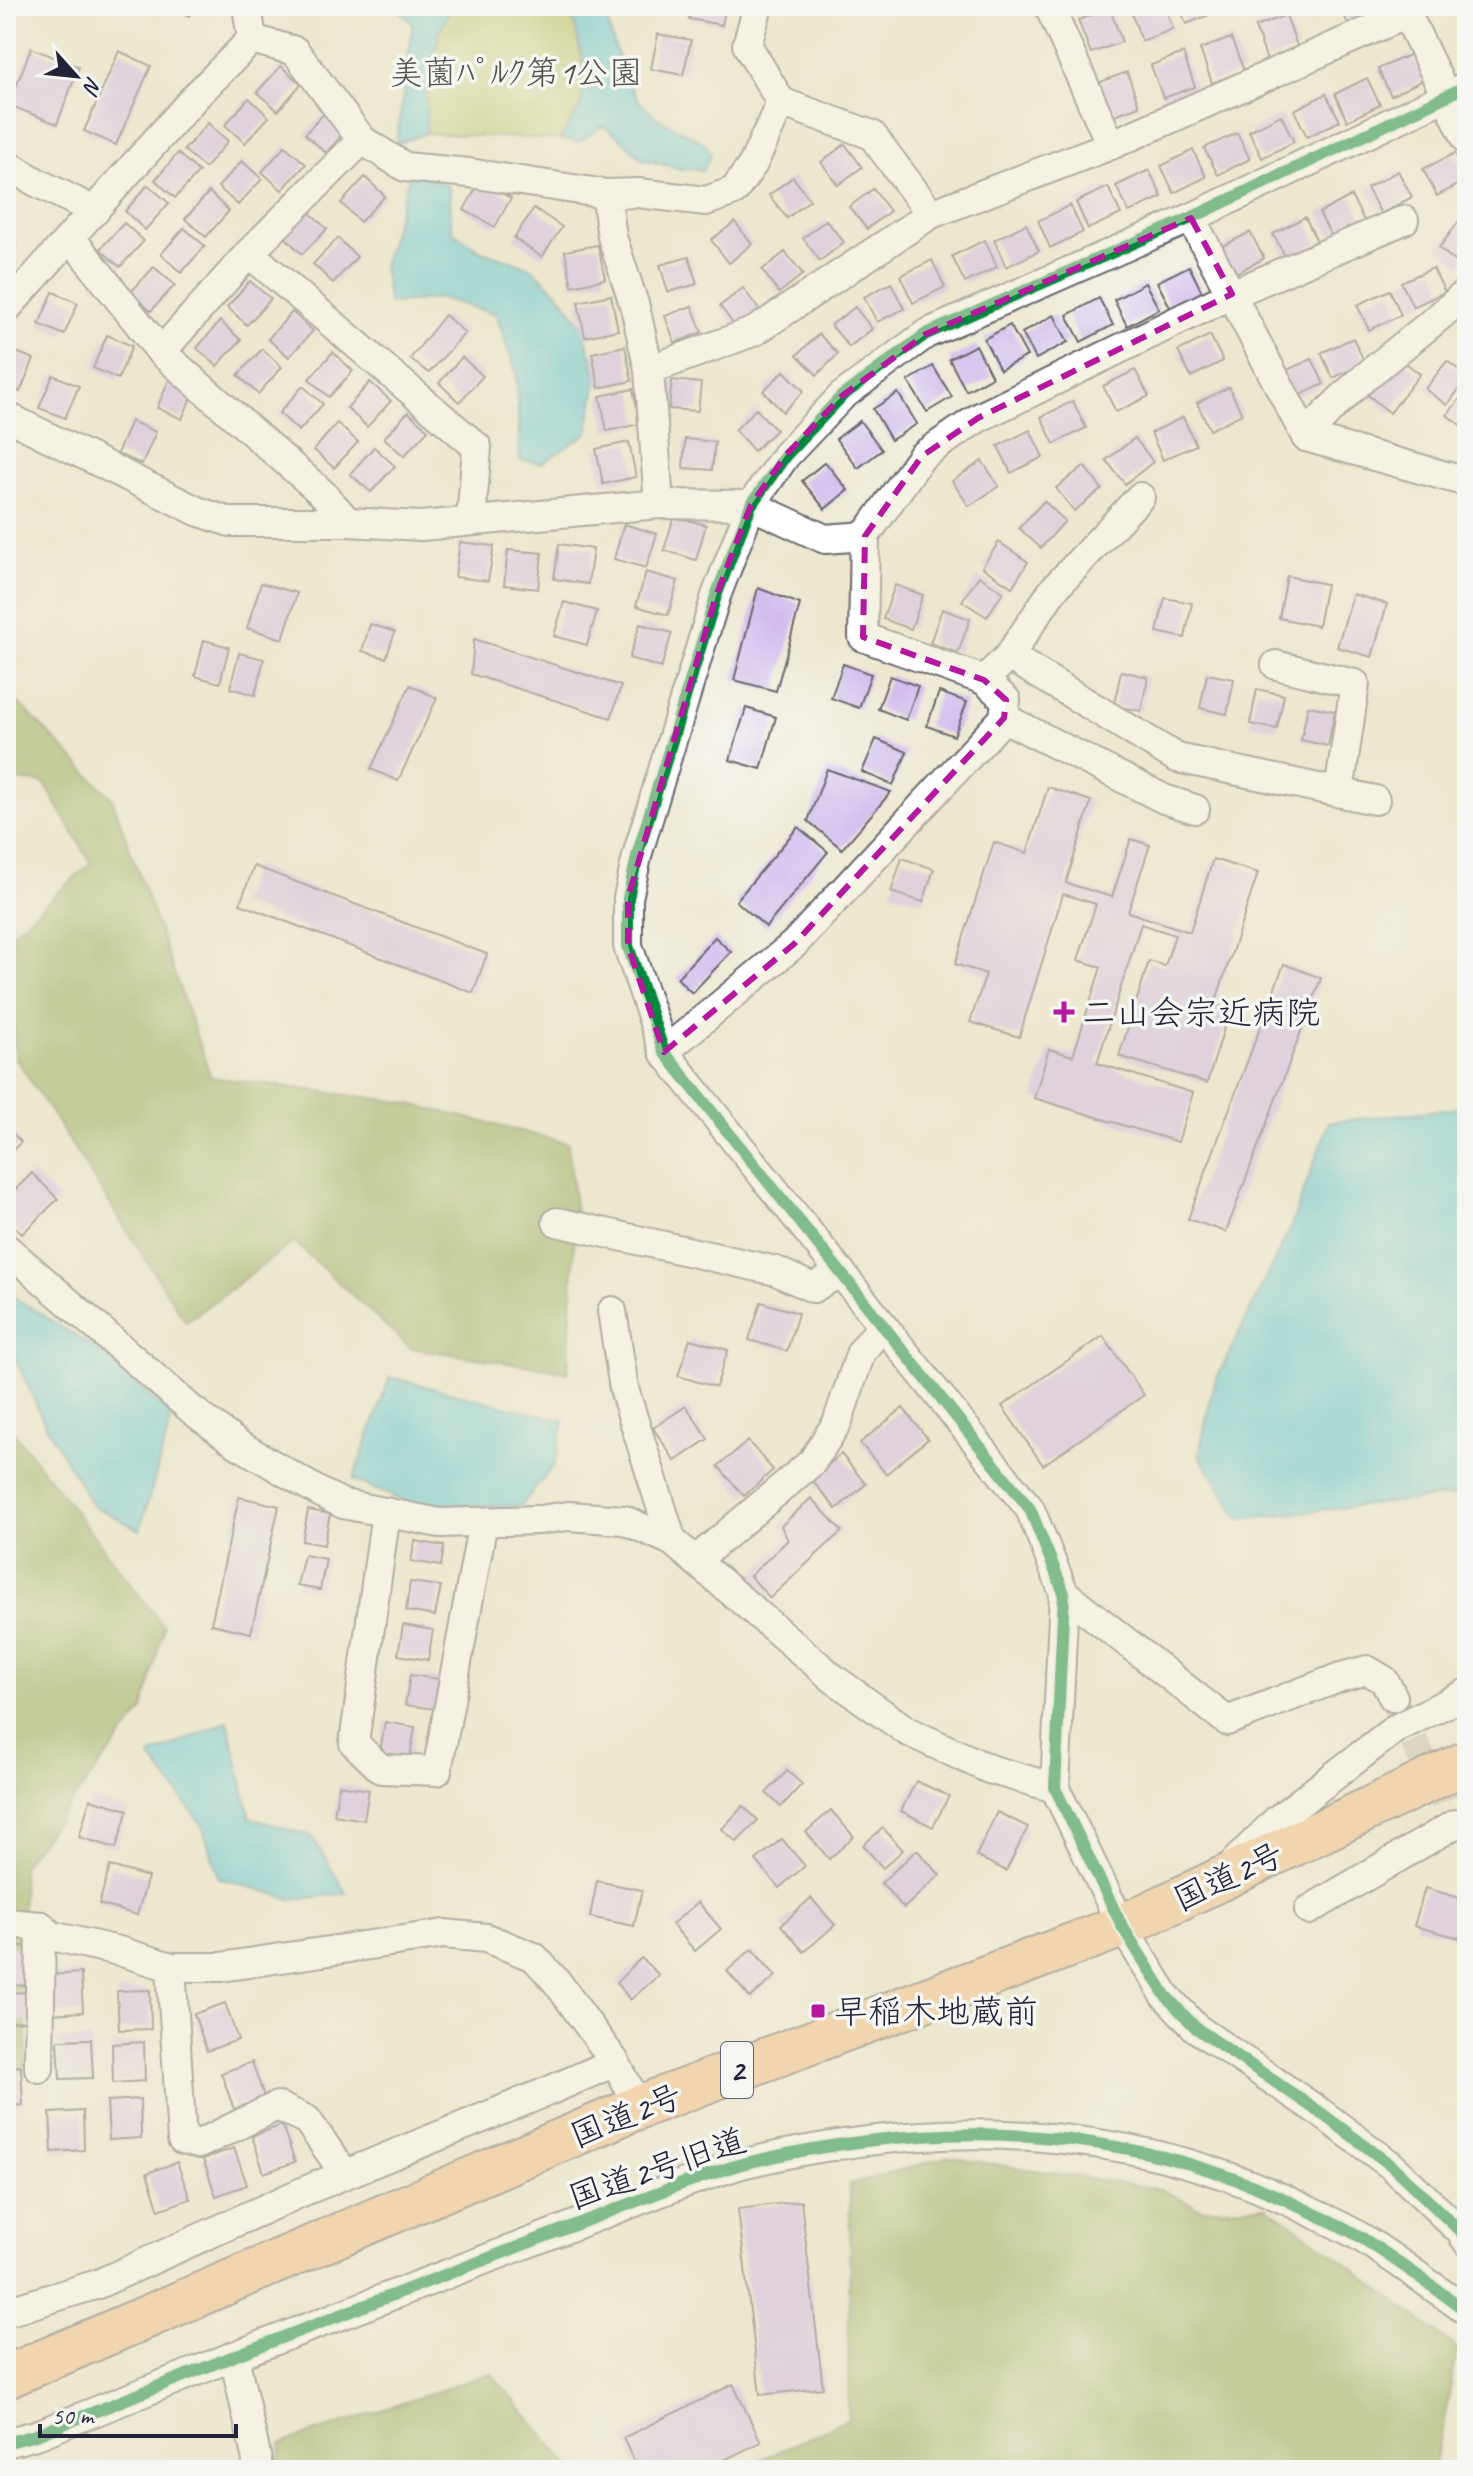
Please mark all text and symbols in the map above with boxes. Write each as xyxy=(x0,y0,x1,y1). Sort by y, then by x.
north arrow xyxy=(36,36,116,116)
park label: 美薗ﾊﾟﾙｸ第1公園 xyxy=(389,51,643,94)
text: N xyxy=(76,72,108,100)
place label: 二山会宗近病院 xyxy=(1082,991,1320,1034)
marker: 二山会宗近病院 xyxy=(1053,1001,1075,1023)
street label: 国道2号 xyxy=(1166,1832,1290,1921)
place label: 早稲木地蔵前 xyxy=(834,1990,1038,2033)
marker: 早稲木地蔵前 xyxy=(809,2002,827,2020)
road number: 2 xyxy=(721,2042,753,2098)
street label: 国道2号 xyxy=(564,2074,689,2157)
street label: 国道2号旧道 xyxy=(563,2118,752,2219)
scale bar xyxy=(40,2388,236,2438)
text: 50 m xyxy=(52,2401,95,2431)

